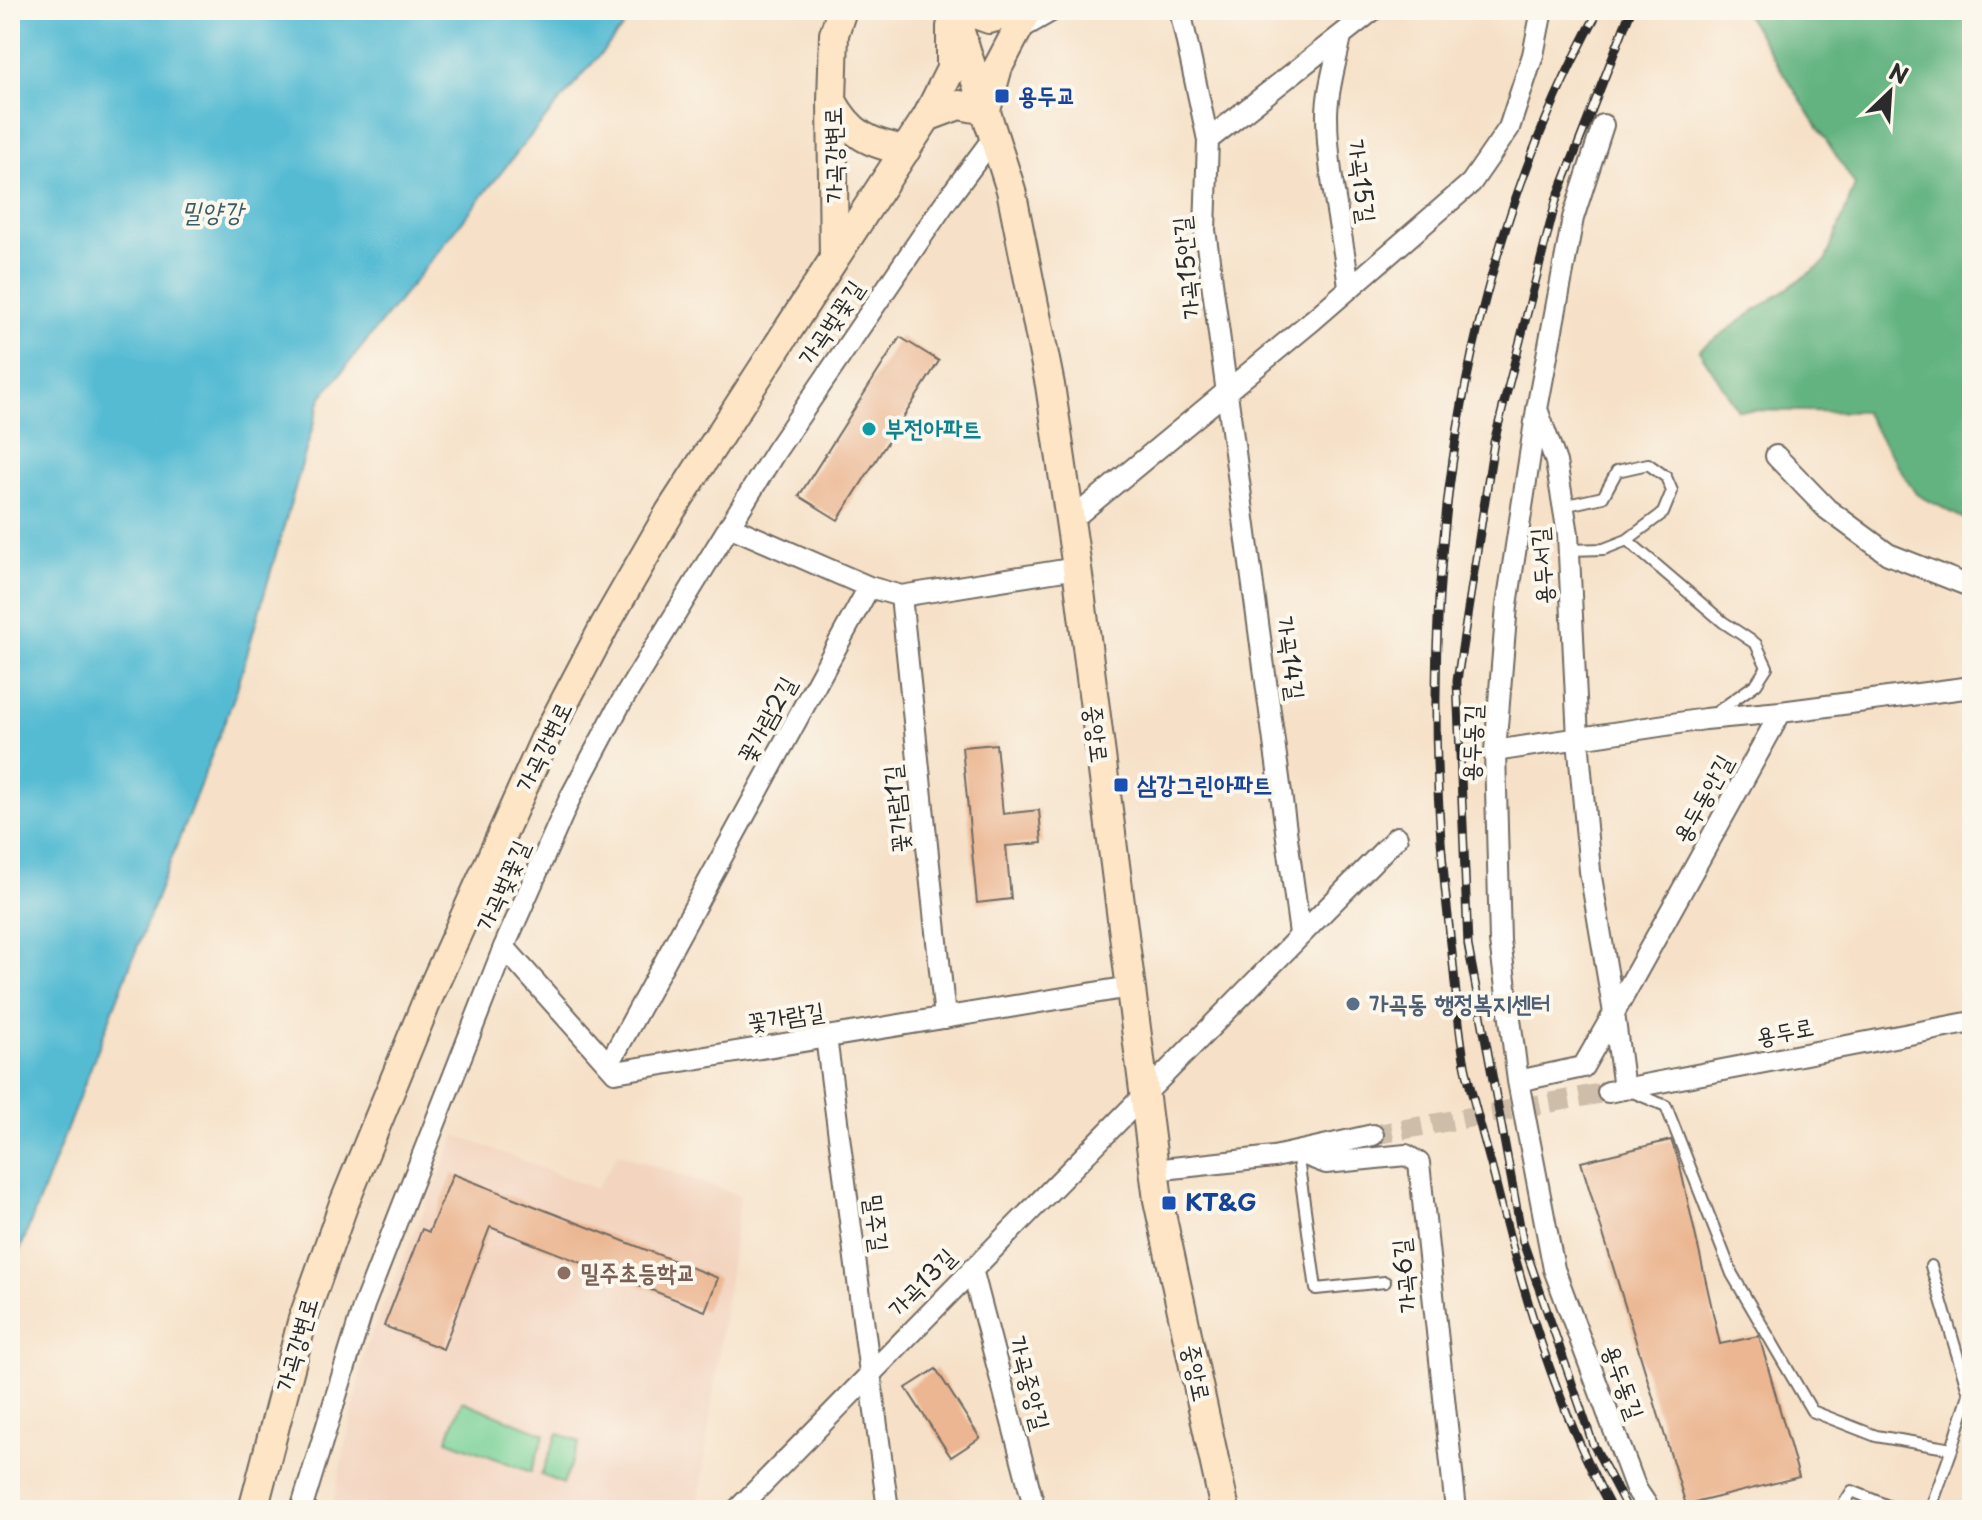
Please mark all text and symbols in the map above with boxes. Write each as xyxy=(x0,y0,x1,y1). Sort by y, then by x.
north arrow xyxy=(1850,52,1930,132)
text: N xyxy=(1884,54,1914,91)
place label: 용두교 xyxy=(1018,76,1076,112)
marker: 용두교 xyxy=(993,87,1011,105)
street label: 가곡강변로 xyxy=(813,106,851,204)
street label: 가곡15길 xyxy=(1339,137,1387,225)
water label: 밀양강 xyxy=(181,191,246,230)
street label: 가곡15안길 xyxy=(1162,215,1208,322)
street label: 가곡벚꽃길 xyxy=(787,272,871,372)
place label: 부전아파트 xyxy=(885,409,982,445)
marker: 부전아파트 xyxy=(860,420,878,438)
street label: 용두서길 xyxy=(1519,526,1561,606)
street label: 가곡14길 xyxy=(1268,613,1316,702)
street label: 꽃가람2길 xyxy=(727,669,804,769)
street label: 가곡강변로 xyxy=(505,695,580,797)
street label: 중앙로 xyxy=(1077,703,1119,765)
street label: 용두동길 xyxy=(1451,704,1489,782)
street label: 용두동안길 xyxy=(1662,747,1740,849)
street label: 꽃가람1길 xyxy=(873,764,918,855)
place label: 삼강그린아파트 xyxy=(1137,765,1272,801)
marker: 삼강그린아파트 xyxy=(1112,776,1130,794)
street label: 가곡벚꽃길 xyxy=(465,834,537,937)
place label: 가곡동 행정복지센터 xyxy=(1369,984,1551,1020)
street label: 꽃가람길 xyxy=(745,991,827,1039)
marker: 가곡동 행정복지센터 xyxy=(1344,995,1362,1013)
street label: 용두로 xyxy=(1753,1007,1816,1053)
place label: KT&G xyxy=(1185,1183,1257,1219)
street label: 밀주길 xyxy=(857,1192,899,1254)
marker: KT&G xyxy=(1160,1194,1178,1212)
street label: 가곡6길 xyxy=(1381,1237,1425,1315)
street label: 가곡13길 xyxy=(878,1239,963,1325)
place label: 밀주초등학교 xyxy=(580,1253,696,1289)
marker: 밀주초등학교 xyxy=(555,1264,573,1282)
street label: 가곡강변로 xyxy=(264,1293,326,1396)
street label: 가곡중앙길 xyxy=(1001,1331,1061,1434)
street label: 용두동길 xyxy=(1595,1339,1655,1424)
street label: 중앙로 xyxy=(1174,1341,1222,1405)

